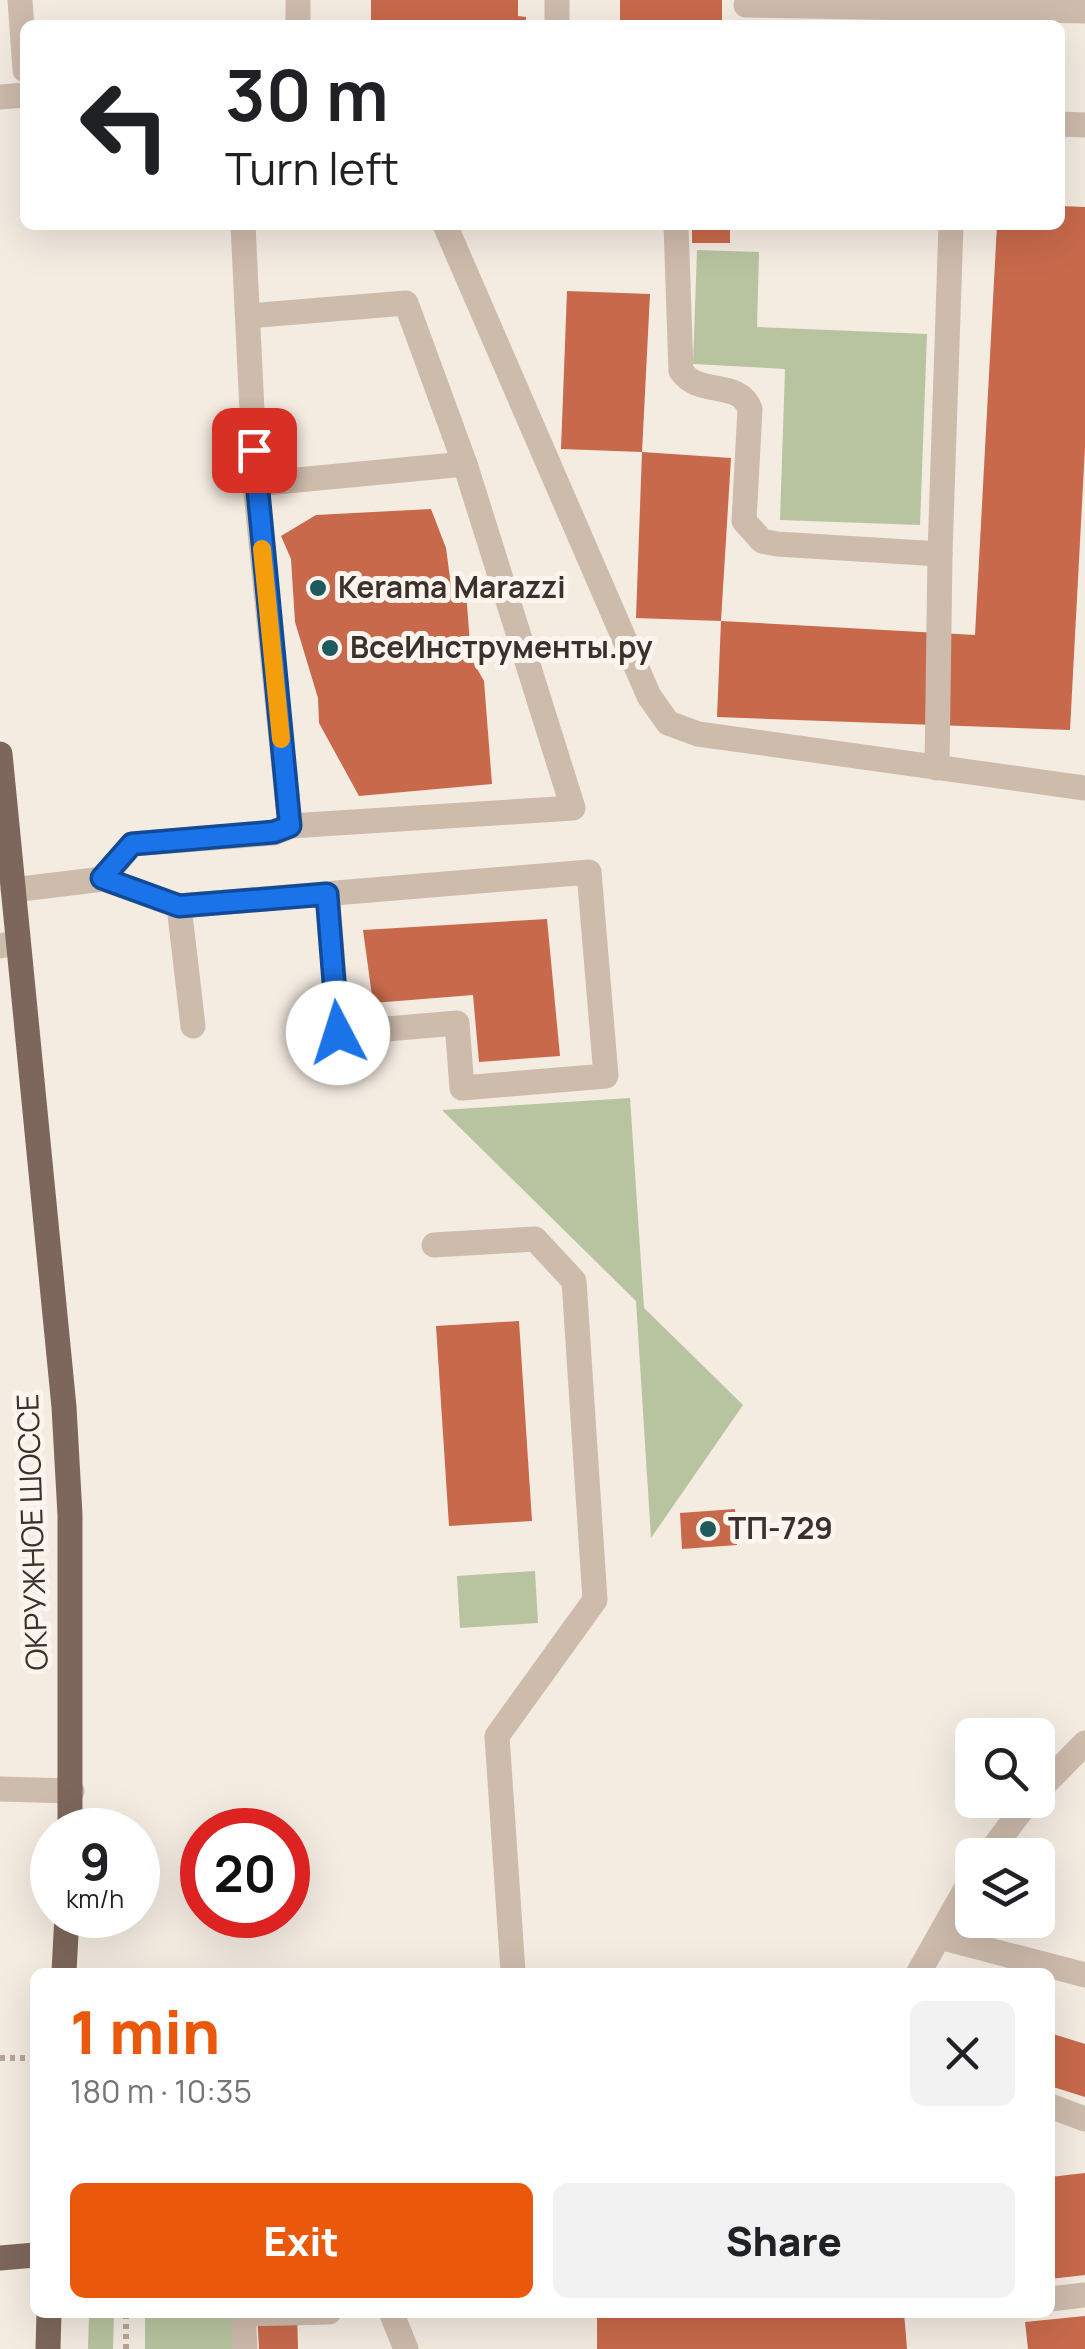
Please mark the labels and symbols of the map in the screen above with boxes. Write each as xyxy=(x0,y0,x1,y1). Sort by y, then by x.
pin xyxy=(212,408,297,493)
place label: Kerama Marazzi xyxy=(338,566,566,607)
marker: Kerama Marazzi xyxy=(307,577,329,599)
place label: ВсеИнструменты.ру xyxy=(350,626,653,667)
marker: ВсеИнструменты.ру xyxy=(319,637,341,659)
position arrow xyxy=(286,981,390,1085)
street label: ОКРУЖНОЕ ШОССЕ xyxy=(6,1393,57,1671)
place label: ТП-729 xyxy=(728,1507,833,1548)
marker: ТП-729 xyxy=(697,1518,719,1540)
speed limit sign: 20 xyxy=(180,1808,310,1938)

